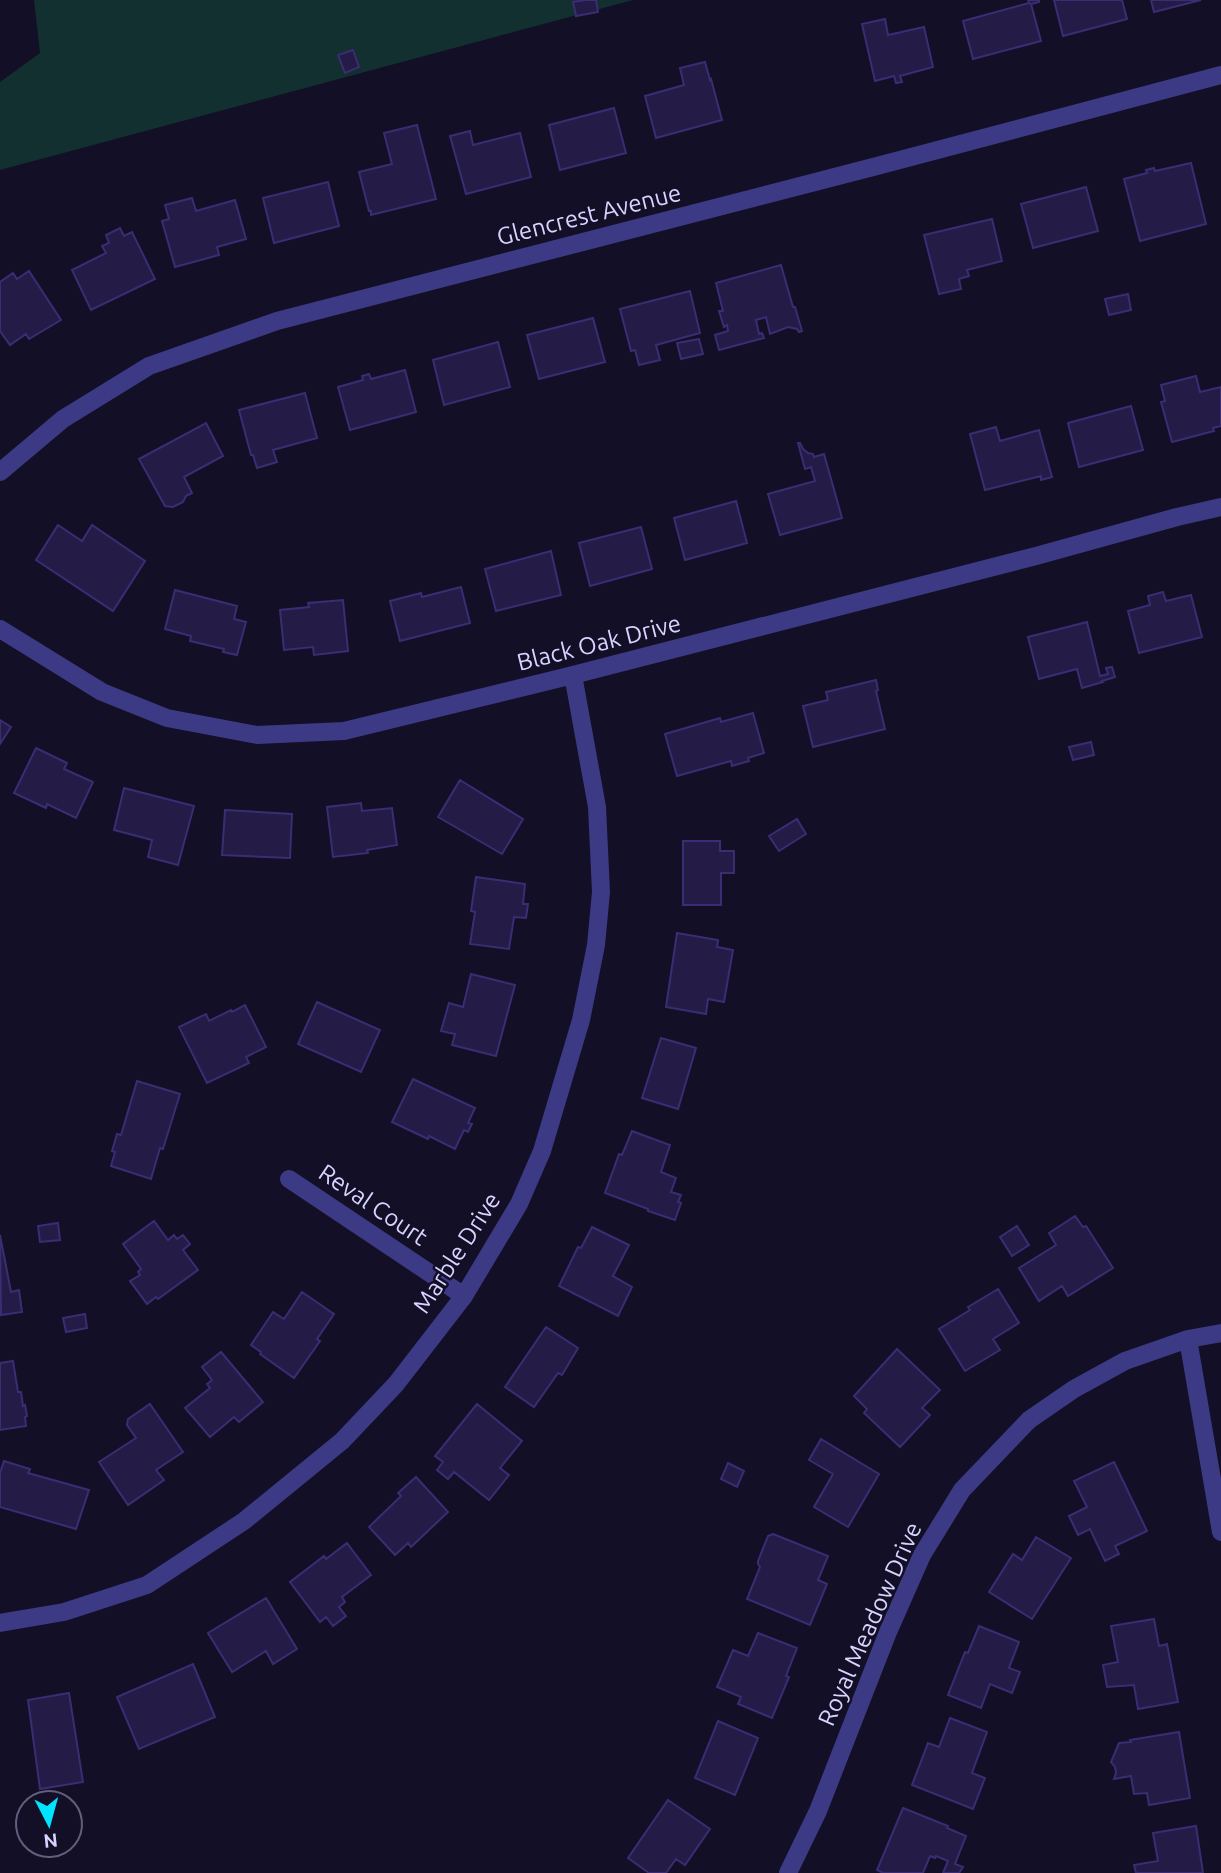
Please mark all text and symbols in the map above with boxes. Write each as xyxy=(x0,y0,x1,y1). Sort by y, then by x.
street label: Glencrest Avenue xyxy=(494,179,684,250)
street label: Black Oak Drive xyxy=(514,609,684,676)
street label: Reval Court xyxy=(314,1158,433,1251)
street label: Marble Drive xyxy=(408,1187,506,1318)
street label: Royal Meadow Drive xyxy=(812,1518,927,1730)
north arrow xyxy=(14,1789,84,1859)
text: N xyxy=(43,1829,59,1853)

